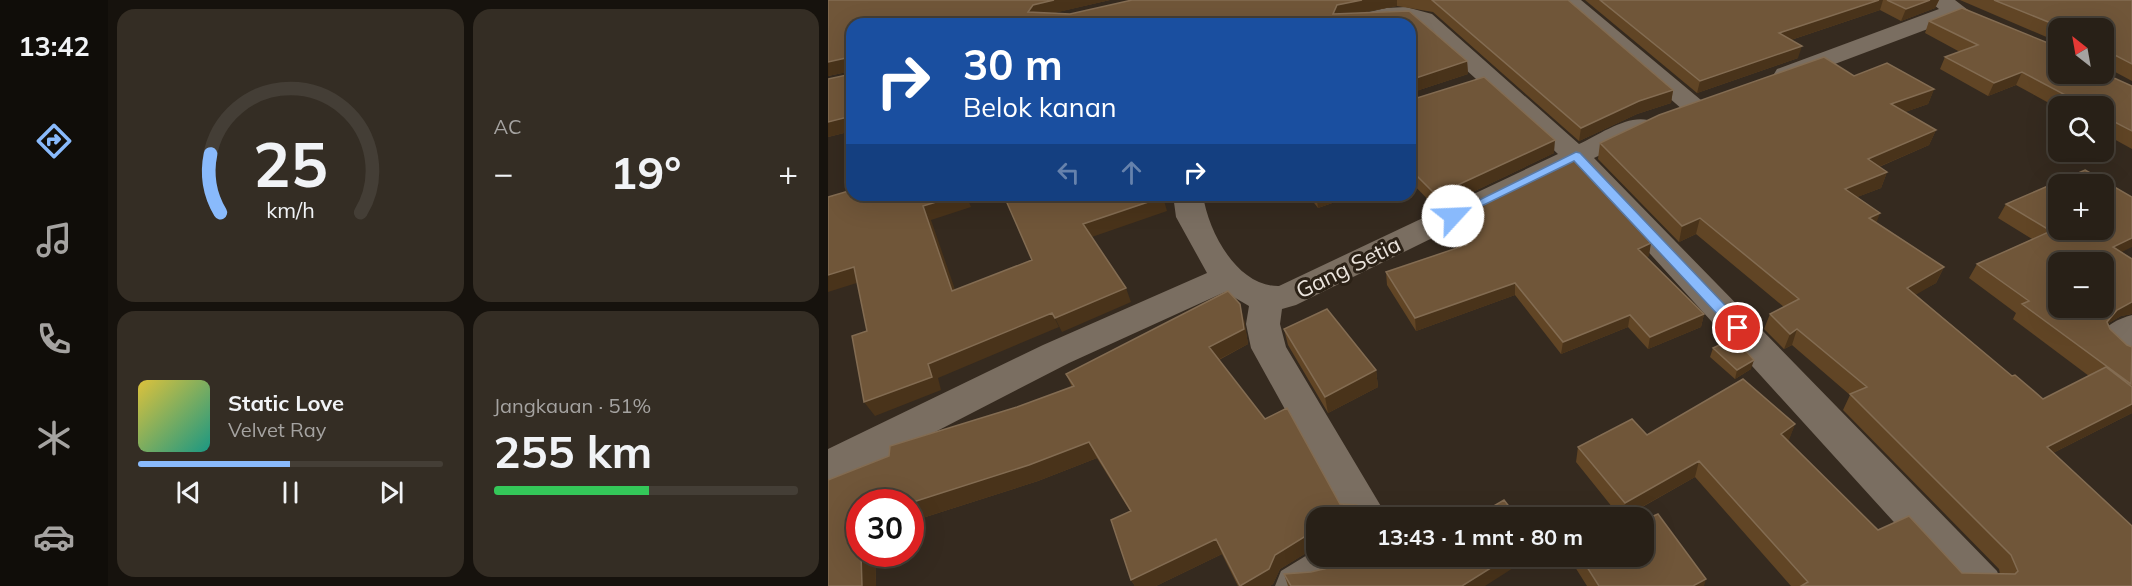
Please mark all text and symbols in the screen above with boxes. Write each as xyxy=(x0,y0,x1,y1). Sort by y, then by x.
north arrow xyxy=(2048,18,2114,84)
map controls xyxy=(2048,18,2114,318)
text: 13:42 xyxy=(18,29,90,63)
text: 30 m xyxy=(963,38,1063,91)
icon: right xyxy=(864,42,942,120)
text: Belok kanan xyxy=(963,90,1117,124)
button: search xyxy=(2048,96,2114,162)
text: AC xyxy=(494,114,522,139)
icon: directions xyxy=(33,120,75,162)
text: 25 xyxy=(253,124,328,203)
text: 19° xyxy=(610,144,681,200)
text: − xyxy=(494,152,513,193)
text: + xyxy=(778,152,798,193)
icon: left xyxy=(1052,156,1085,189)
icon: ahead xyxy=(1115,156,1148,189)
icon: right xyxy=(1178,156,1211,189)
button: + xyxy=(2048,174,2114,240)
position arrow xyxy=(1421,184,1485,248)
text: km/h xyxy=(266,196,314,223)
icon: music xyxy=(33,219,75,261)
street label: Gang Setia xyxy=(1291,230,1405,304)
button: − xyxy=(2048,252,2114,318)
pin xyxy=(1712,302,1763,353)
icon: arrive xyxy=(1721,311,1754,344)
icon: phone xyxy=(33,318,75,360)
text: Static Love xyxy=(228,389,344,417)
text: Jangkauan · 51% xyxy=(494,393,651,418)
icon: climate xyxy=(33,417,75,459)
text: Velvet Ray xyxy=(228,417,326,442)
text: 255 km xyxy=(494,423,652,479)
icon: previous xyxy=(172,476,205,509)
icon: pause xyxy=(274,476,307,509)
icon: next xyxy=(375,476,408,509)
speed limit sign: 30 xyxy=(846,489,924,567)
icon: car xyxy=(33,516,75,558)
text: 13:43 · 1 mnt · 80 m xyxy=(1377,523,1583,551)

